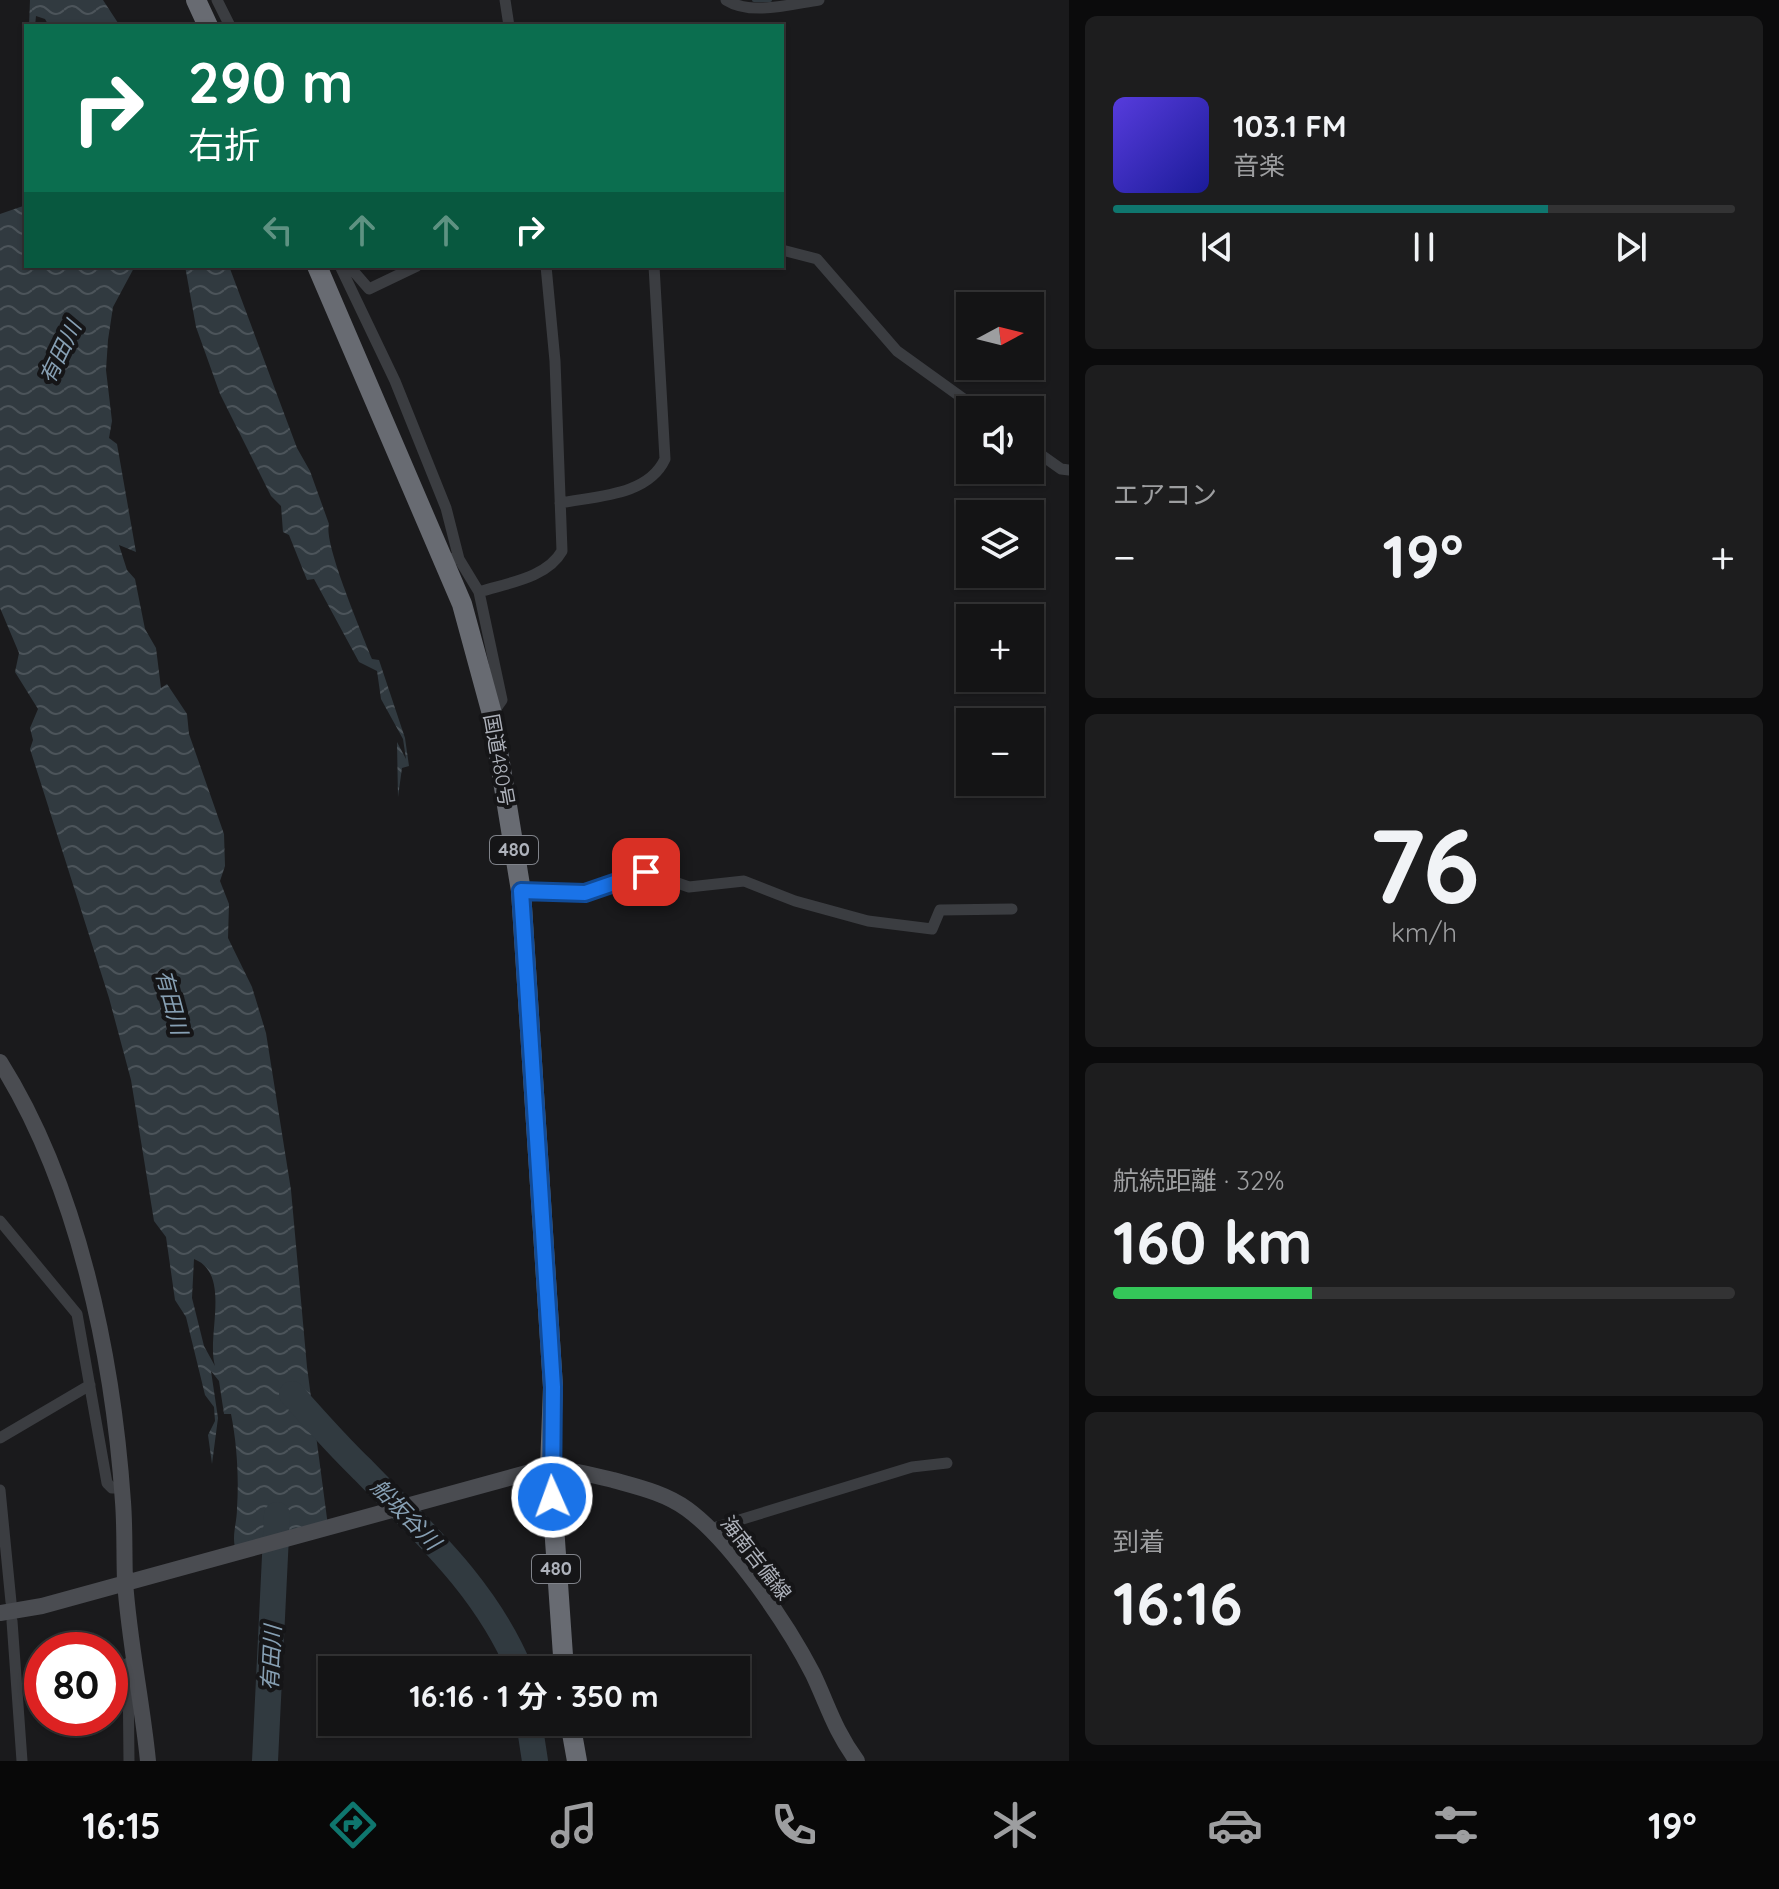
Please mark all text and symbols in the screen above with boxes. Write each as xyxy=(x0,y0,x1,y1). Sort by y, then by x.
text: 290 m xyxy=(188,47,353,117)
icon: right xyxy=(56,56,160,160)
text: 103.1 FM xyxy=(1233,107,1347,145)
text: 右折 xyxy=(188,122,260,167)
text: 音楽 xyxy=(1233,149,1285,182)
icon: left xyxy=(256,208,300,252)
icon: ahead xyxy=(340,208,384,252)
icon: ahead xyxy=(424,208,468,252)
icon: right xyxy=(508,208,552,252)
icon: previous xyxy=(1195,225,1239,269)
icon: pause xyxy=(1402,225,1446,269)
icon: next xyxy=(1609,225,1653,269)
north arrow xyxy=(956,292,1044,380)
map controls xyxy=(956,292,1044,796)
water label: 有田川 xyxy=(33,314,88,388)
button: sound xyxy=(956,396,1044,484)
text: エアコン xyxy=(1113,478,1217,511)
button: layers xyxy=(956,500,1044,588)
text: 19° xyxy=(1383,518,1464,593)
text: − xyxy=(1113,529,1136,584)
text: + xyxy=(1710,529,1735,584)
button: + xyxy=(956,604,1044,692)
button: − xyxy=(956,708,1044,796)
street label: 国道480号 xyxy=(479,712,520,808)
text: 76 xyxy=(1368,799,1480,929)
road number: 480 xyxy=(490,836,538,864)
pin xyxy=(612,838,680,906)
icon: arrive xyxy=(624,850,668,894)
text: km/h xyxy=(1391,916,1457,949)
water label: 有田川 xyxy=(150,966,195,1039)
text: 航続距離 · 32% xyxy=(1113,1164,1284,1197)
text: 160 km xyxy=(1113,1204,1313,1279)
position arrow xyxy=(510,1455,594,1539)
water label: 船坂谷川 xyxy=(365,1473,448,1557)
street label: 海南吉備線 xyxy=(716,1511,797,1605)
text: 到着 xyxy=(1113,1525,1165,1558)
road number: 480 xyxy=(532,1555,580,1583)
text: 16:16 xyxy=(1113,1565,1242,1640)
water label: 有田川 xyxy=(255,1622,287,1692)
speed limit sign: 80 xyxy=(24,1632,128,1736)
text: 16:16 · 1 分 · 350 m xyxy=(409,1677,659,1715)
icon: directions xyxy=(325,1797,381,1853)
icon: music xyxy=(546,1797,602,1853)
icon: phone xyxy=(766,1797,822,1853)
icon: climate xyxy=(987,1797,1043,1853)
icon: car xyxy=(1207,1797,1263,1853)
icon: filters xyxy=(1428,1797,1484,1853)
text: 16:15 xyxy=(82,1803,161,1848)
text: 19° xyxy=(1648,1803,1697,1848)

